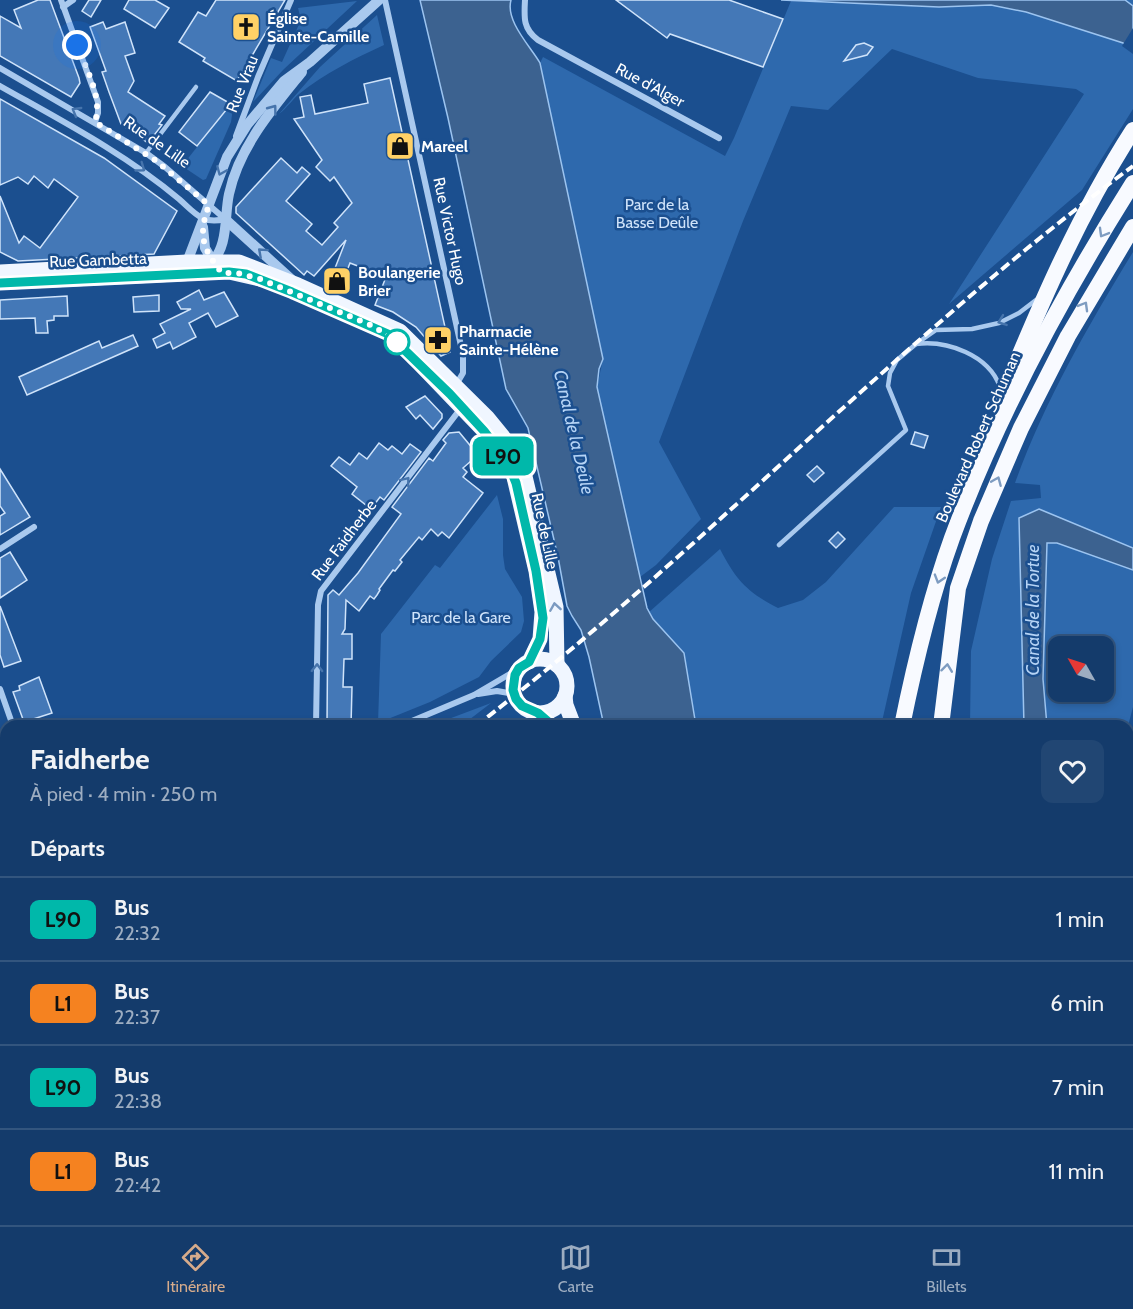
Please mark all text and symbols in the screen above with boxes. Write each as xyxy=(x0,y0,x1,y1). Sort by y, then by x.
place label: Église Sainte-Camille xyxy=(267,9,369,46)
church icon: Église Sainte-Camille xyxy=(230,11,262,43)
your location xyxy=(62,30,92,60)
street label: Rue Vrau xyxy=(222,53,262,115)
street label: Rue d'Alger xyxy=(612,59,689,112)
one-way arrow xyxy=(265,105,276,116)
one-way arrow xyxy=(72,107,82,119)
street label: Rue de Lille xyxy=(120,112,194,172)
shop icon: Mareel xyxy=(384,130,416,162)
place label: Mareel xyxy=(421,137,468,156)
one-way arrow xyxy=(135,161,146,172)
one-way arrow xyxy=(216,164,228,175)
street label: Rue Victor Hugo xyxy=(429,175,471,287)
park label: Parc de la Basse Deûle xyxy=(616,195,698,232)
one-way arrow xyxy=(1098,227,1110,237)
one-way arrow xyxy=(258,248,268,259)
street label: Rue Gambetta xyxy=(49,249,147,271)
place label: Boulangerie Brier xyxy=(358,263,441,300)
shop icon: Boulangerie Brier xyxy=(321,265,353,297)
one-way arrow xyxy=(1077,302,1088,312)
one-way arrow xyxy=(997,314,1008,327)
place label: Pharmacie Sainte-Hélène xyxy=(459,322,558,359)
pharmacy icon: Pharmacie Sainte-Hélène xyxy=(422,324,454,356)
unlabelled marker xyxy=(384,329,410,355)
street label: Boulevard Robert Schuman xyxy=(932,349,1024,525)
water label: Canal de la Deûle xyxy=(549,368,599,496)
line badge: L90 xyxy=(468,436,538,476)
text: L90 xyxy=(485,444,521,469)
one-way arrow xyxy=(398,476,409,487)
one-way arrow xyxy=(990,476,1002,487)
street label: Rue de Lille xyxy=(528,491,562,571)
street label: Rue Faidherbe xyxy=(308,496,380,584)
water label: Canal de la Tortue xyxy=(1022,545,1044,675)
one-way arrow xyxy=(934,573,946,584)
one-way arrow xyxy=(550,603,562,612)
park label: Parc de la Gare xyxy=(411,608,511,627)
north arrow xyxy=(1048,636,1114,702)
map controls xyxy=(1048,636,1114,702)
one-way arrow xyxy=(311,663,324,672)
one-way arrow xyxy=(940,663,953,672)
button: heart xyxy=(1041,740,1104,803)
text: Faidherbe xyxy=(30,742,150,776)
text: À pied · 4 min · 250 m xyxy=(30,782,217,806)
text: Départs xyxy=(30,835,105,862)
text: Bus xyxy=(114,894,149,921)
text: 1 min xyxy=(1056,906,1104,933)
text: L90 xyxy=(45,907,81,932)
text: 22:32 xyxy=(114,921,160,945)
text: Bus xyxy=(114,978,149,1005)
text: 6 min xyxy=(1050,990,1104,1017)
text: L1 xyxy=(54,991,72,1016)
text: 22:37 xyxy=(114,1005,160,1029)
text: Bus xyxy=(114,1062,149,1089)
text: 7 min xyxy=(1052,1074,1104,1101)
text: L90 xyxy=(45,1075,81,1100)
text: 22:38 xyxy=(114,1089,162,1113)
text: Bus xyxy=(114,1146,149,1173)
text: 11 min xyxy=(1048,1158,1104,1185)
text: L1 xyxy=(54,1159,72,1184)
text: 22:42 xyxy=(114,1173,161,1197)
tab: Itinéraire xyxy=(166,1241,225,1296)
tab: Carte xyxy=(558,1241,594,1296)
tab: Billets xyxy=(926,1241,967,1296)

